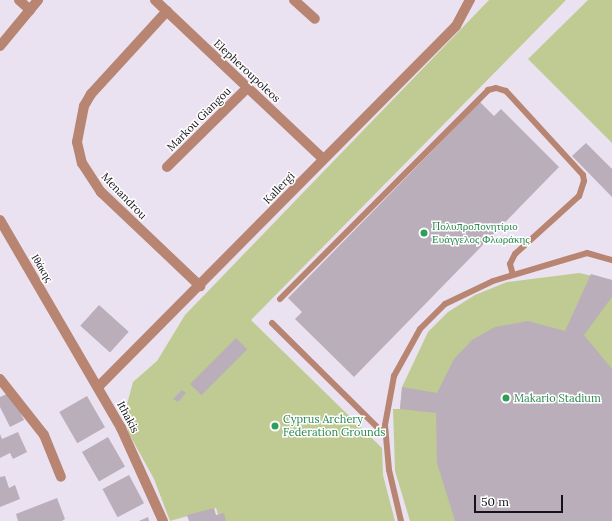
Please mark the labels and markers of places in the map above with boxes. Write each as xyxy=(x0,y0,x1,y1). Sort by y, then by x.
place label: Πολυπροπονητίριο Ευάγγελος Φλωράκης xyxy=(432,220,530,246)
marker: Πολυπροπονητίριο Ευάγγελος Φλωράκης xyxy=(419,228,429,238)
place label: Makario Stadium xyxy=(514,391,601,405)
marker: Makario Stadium xyxy=(501,393,511,403)
place label: Cyprus Archery Federation Grounds xyxy=(283,413,385,439)
marker: Cyprus Archery Federation Grounds xyxy=(270,421,280,431)

